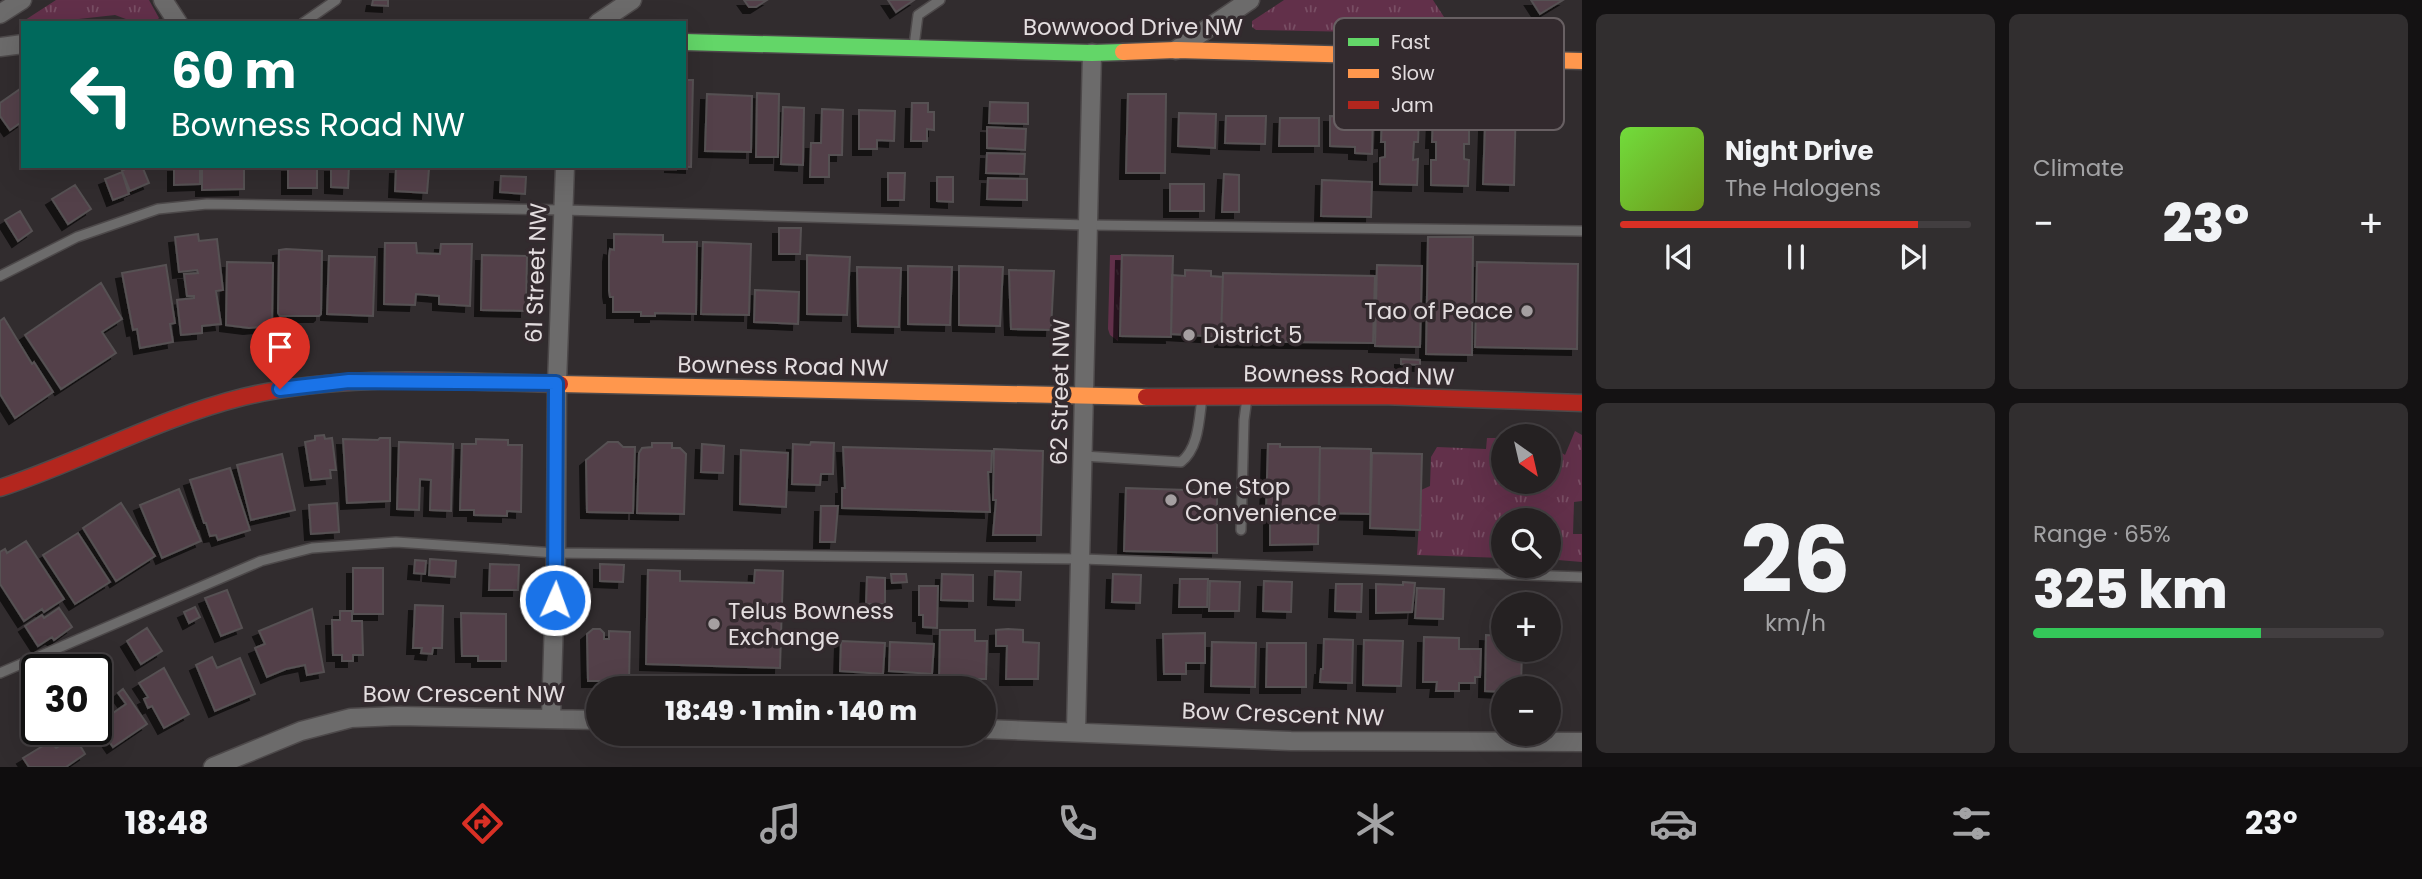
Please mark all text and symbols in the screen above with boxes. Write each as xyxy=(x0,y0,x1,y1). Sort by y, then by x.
street label: Bowwood Drive NW xyxy=(1023,11,1243,43)
legend xyxy=(1334,18,1564,130)
text: Fast xyxy=(1391,29,1430,56)
text: 60 m xyxy=(171,37,296,105)
icon: left xyxy=(56,49,147,140)
text: Slow xyxy=(1391,60,1435,87)
text: Jam xyxy=(1391,92,1433,119)
text: Bowness Road NW xyxy=(171,102,465,147)
text: Night Drive xyxy=(1725,133,1873,169)
text: Climate xyxy=(2033,152,2124,184)
text: The Halogens xyxy=(1725,172,1881,204)
text: 23° xyxy=(2163,187,2249,260)
text: − xyxy=(2033,197,2054,250)
text: + xyxy=(2358,197,2384,250)
street label: 61 Street NW xyxy=(518,202,554,344)
icon: previous xyxy=(1660,238,1698,276)
icon: pause xyxy=(1777,238,1815,276)
icon: next xyxy=(1894,238,1932,276)
place label: Tao of Peace xyxy=(1364,295,1513,327)
marker: Tao of Peace xyxy=(1519,303,1535,319)
pin xyxy=(250,317,310,389)
street label: 62 Street NW xyxy=(1043,319,1077,465)
place label: District 5 xyxy=(1203,319,1302,351)
marker: District 5 xyxy=(1181,327,1197,343)
icon: arrive xyxy=(261,328,299,366)
street label: Bowness Road NW xyxy=(677,348,889,384)
street label: Bowness Road NW xyxy=(1243,357,1455,393)
north arrow xyxy=(1491,424,1561,494)
map controls xyxy=(1491,424,1561,746)
place label: One Stop Convenience xyxy=(1185,471,1337,529)
marker: One Stop Convenience xyxy=(1163,492,1179,508)
text: 26 xyxy=(1741,496,1850,624)
button: search xyxy=(1491,508,1561,578)
text: Range · 65% xyxy=(2033,518,2171,550)
text: 325 km xyxy=(2033,553,2227,626)
position arrow xyxy=(518,563,592,637)
button: + xyxy=(1491,592,1561,662)
place label: Telus Bowness Exchange xyxy=(728,595,894,653)
text: km/h xyxy=(1765,607,1826,639)
marker: Telus Bowness Exchange xyxy=(706,616,722,632)
speed limit sign: 30 xyxy=(21,654,112,745)
button: − xyxy=(1491,676,1561,746)
street label: Bow Crescent NW xyxy=(363,678,565,710)
text: 18:49 · 1 min · 140 m xyxy=(665,693,917,729)
street label: Bow Crescent NW xyxy=(1181,694,1385,734)
icon: directions xyxy=(458,799,507,848)
icon: music xyxy=(756,799,805,848)
icon: phone xyxy=(1053,799,1102,848)
icon: climate xyxy=(1351,799,1400,848)
icon: car xyxy=(1649,799,1698,848)
icon: filters xyxy=(1947,799,1996,848)
text: 18:48 xyxy=(124,800,209,845)
text: 23° xyxy=(2245,800,2298,845)

